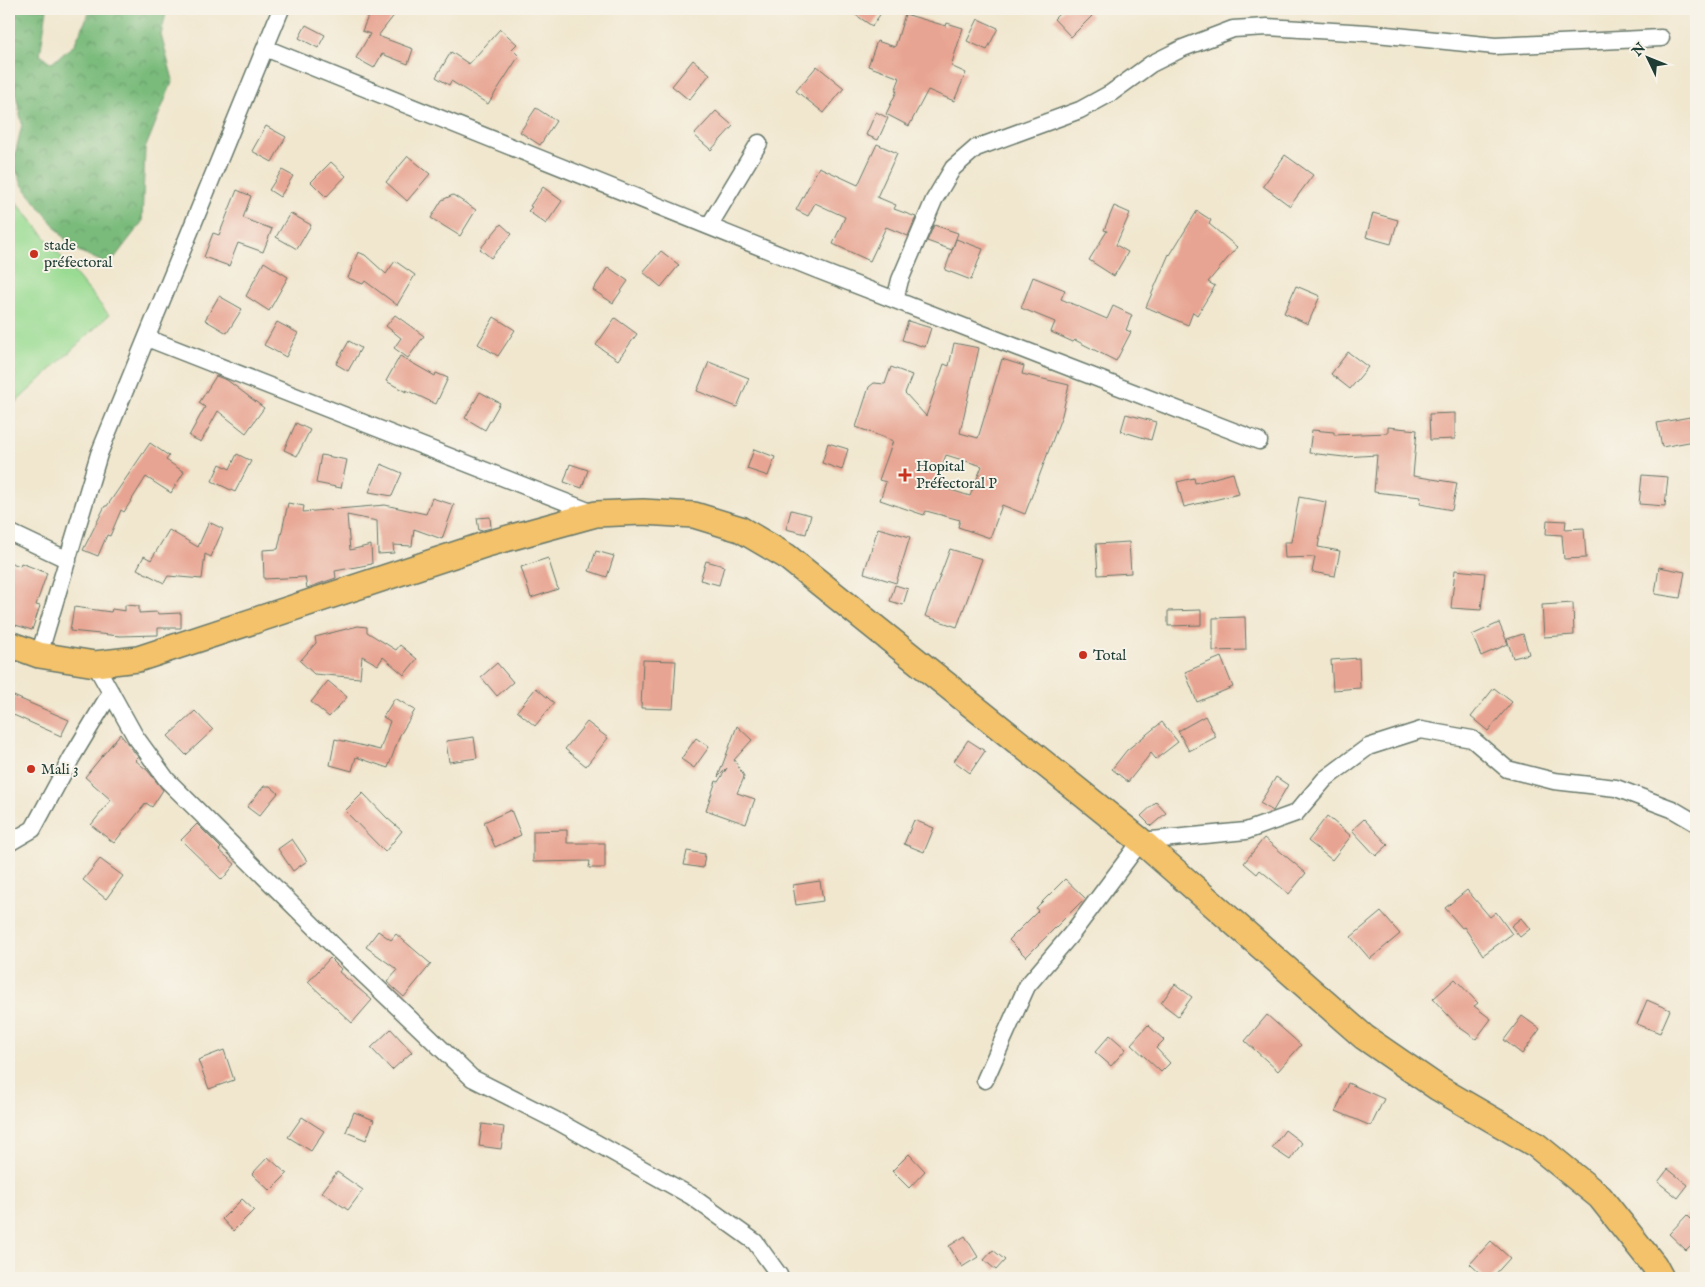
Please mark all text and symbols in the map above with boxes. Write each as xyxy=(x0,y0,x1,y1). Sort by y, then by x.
north arrow xyxy=(1622,32,1672,82)
text: N xyxy=(1628,39,1650,61)
place label: stade préfectoral xyxy=(44,236,113,272)
marker: stade préfectoral xyxy=(28,248,40,260)
place label: Hopital Préfectoral P xyxy=(916,457,997,493)
marker: Hopital Préfectoral P xyxy=(898,468,912,482)
place label: Total xyxy=(1093,646,1127,665)
marker: Total xyxy=(1077,649,1089,661)
place label: Mali 3 xyxy=(41,760,79,779)
marker: Mali 3 xyxy=(25,763,37,775)

